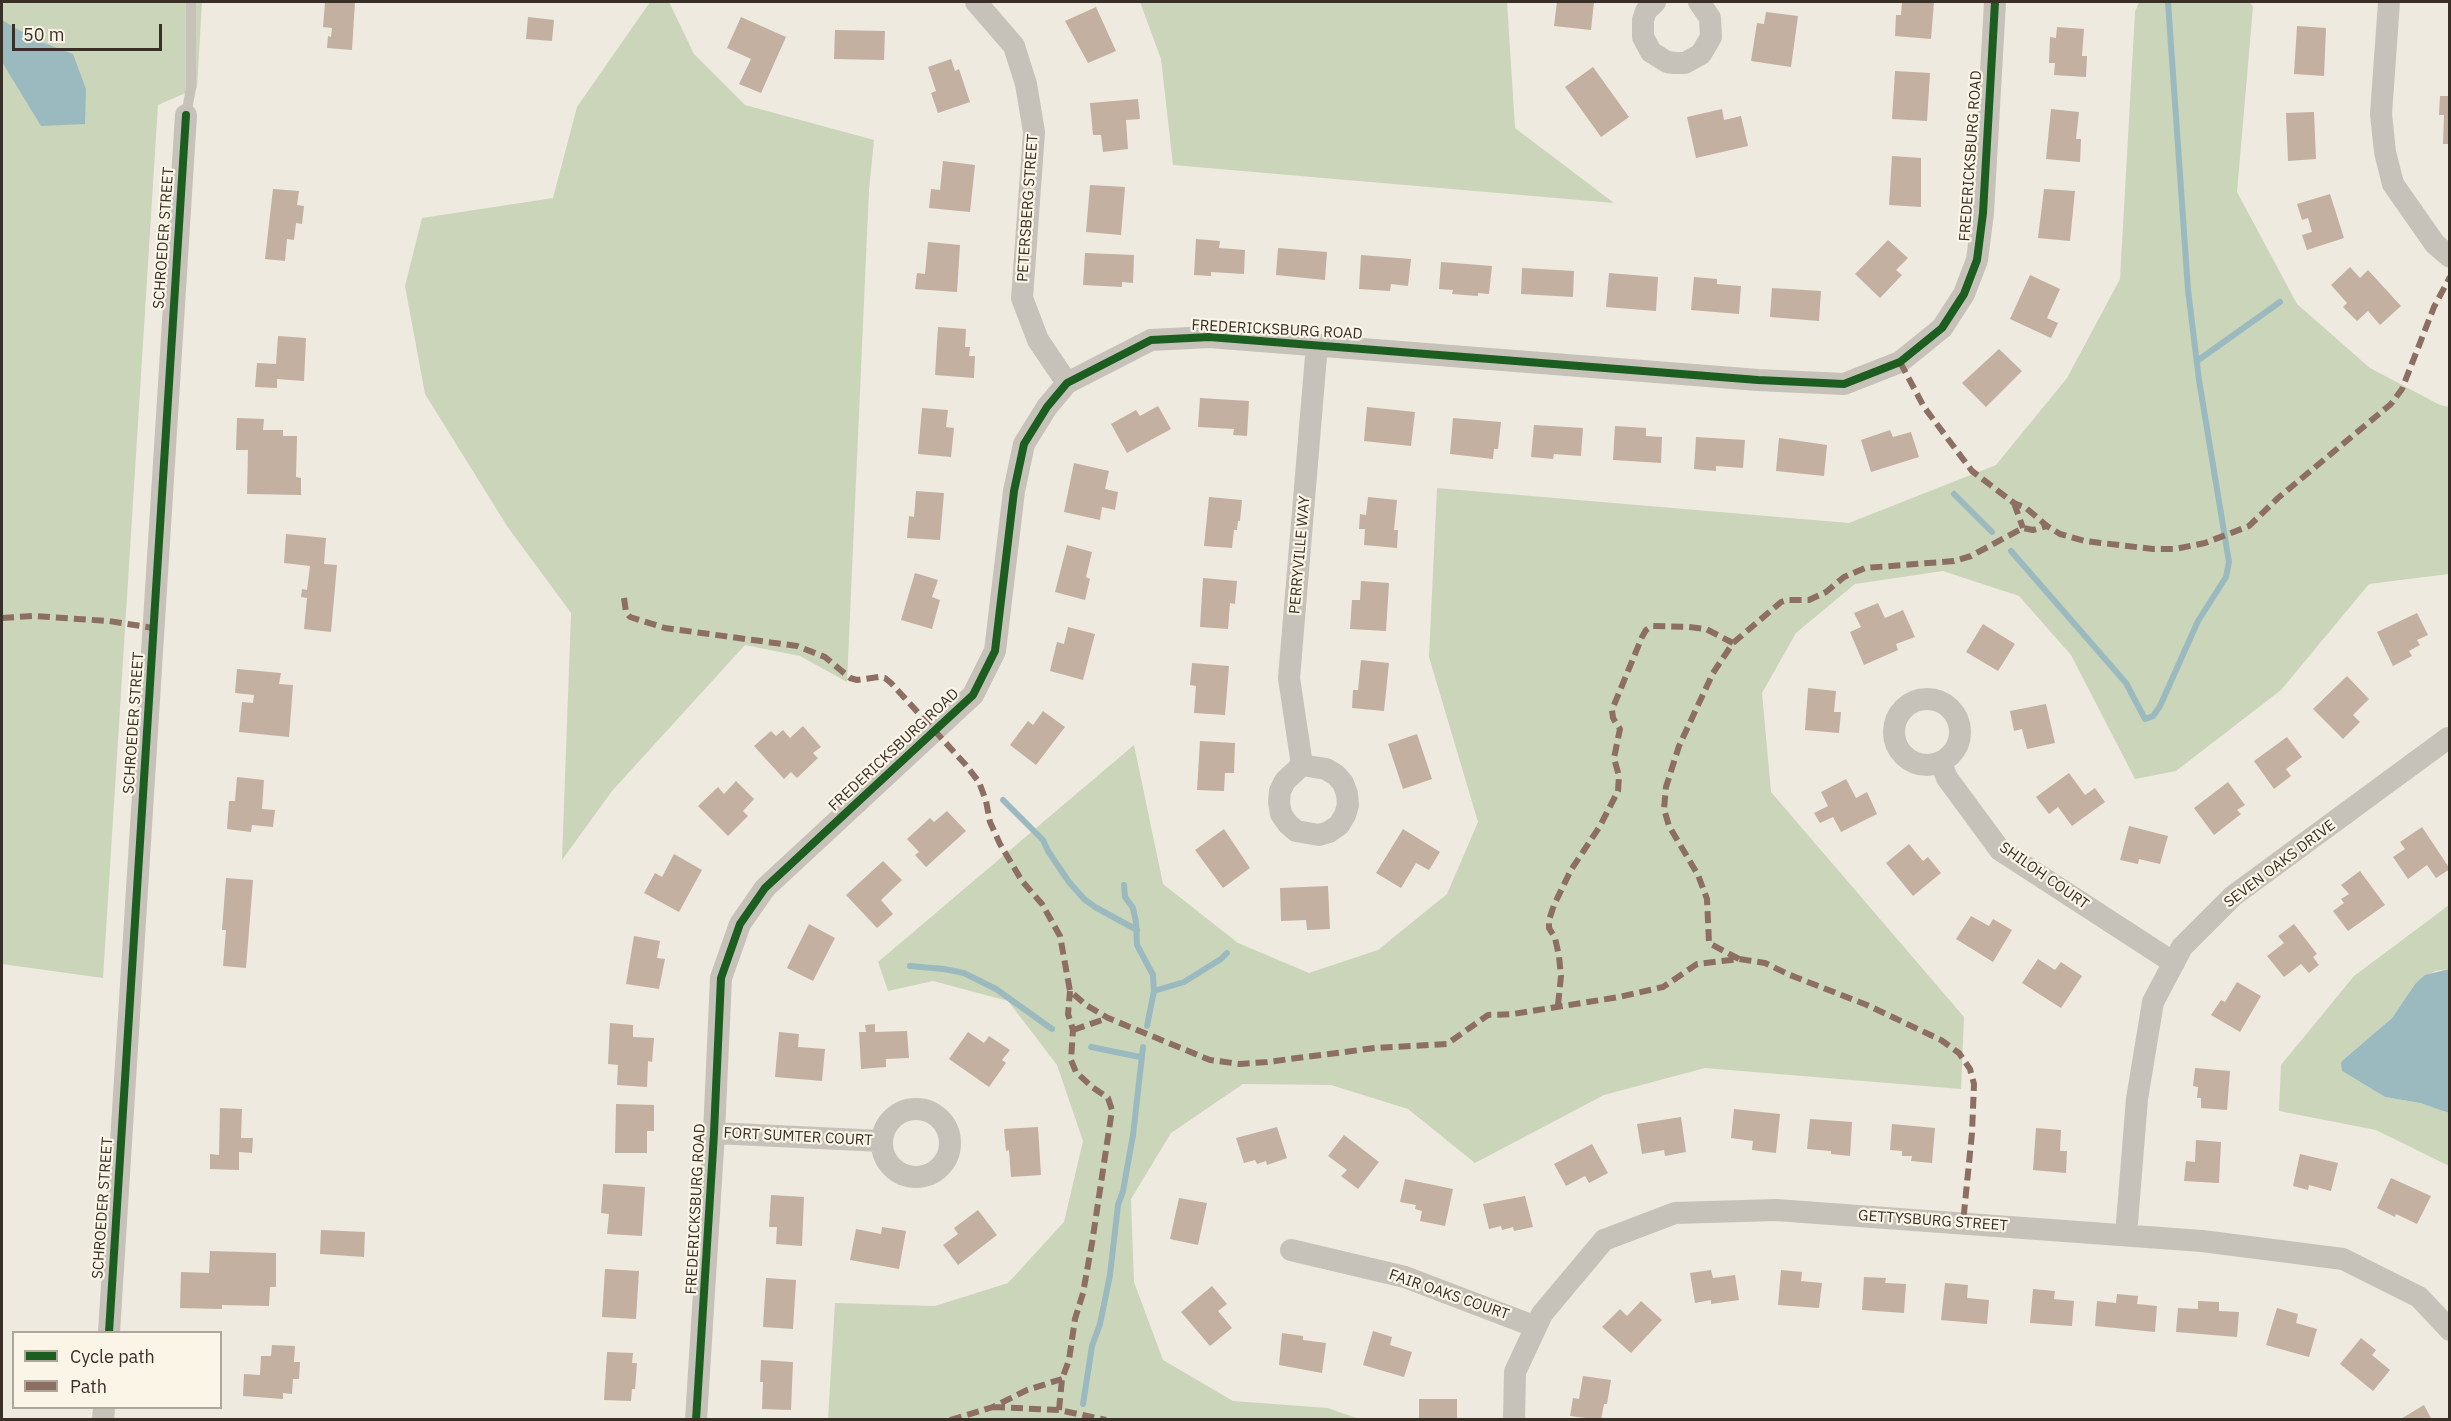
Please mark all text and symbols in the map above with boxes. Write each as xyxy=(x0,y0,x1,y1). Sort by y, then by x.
scale bar xyxy=(15,12,165,50)
text: 50 m xyxy=(23,23,65,46)
street label: FREDERICKSBURG ROAD xyxy=(1956,70,1986,242)
street label: PETERSBERG STREET xyxy=(1014,133,1042,283)
street label: SCHROEDER STREET xyxy=(150,166,178,310)
street label: FREDERICKSBURG ROAD xyxy=(1191,317,1363,343)
street label: PERRYVILLE WAY xyxy=(1286,495,1314,615)
street label: SCHROEDER STREET xyxy=(120,651,148,795)
street label: FREDERICKSBURG ROAD xyxy=(825,685,963,815)
street label: SEVEN OAKS DRIVE xyxy=(2221,816,2339,912)
street label: SHILOH COURT xyxy=(1996,839,2092,913)
street label: FREDERICKSBURG ROAD xyxy=(683,1123,709,1295)
street label: FORT SUMTER COURT xyxy=(723,1124,873,1150)
street label: SCHROEDER STREET xyxy=(89,1136,117,1280)
street label: GETTYSBURG STREET xyxy=(1857,1207,2009,1235)
street label: FAIR OAKS COURT xyxy=(1387,1266,1511,1324)
legend xyxy=(12,1331,222,1409)
text: Cycle path xyxy=(70,1345,155,1368)
text: Path xyxy=(70,1375,107,1398)

